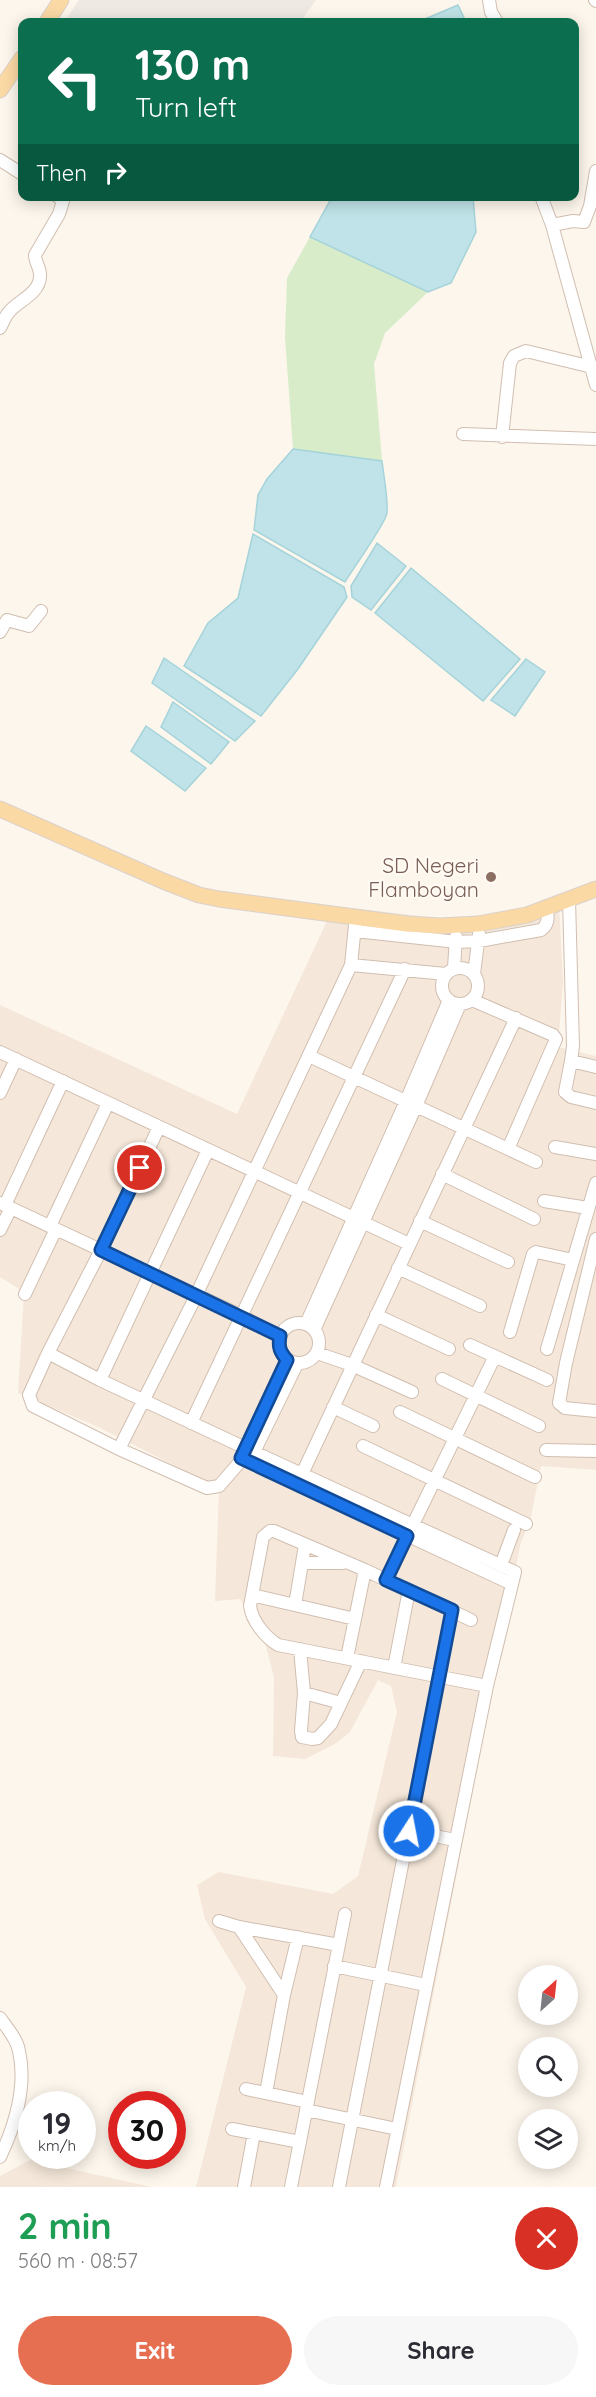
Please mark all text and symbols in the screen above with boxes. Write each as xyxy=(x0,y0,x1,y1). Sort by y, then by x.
text: 130 m xyxy=(135,38,250,91)
icon: left xyxy=(36,42,114,120)
text: Turn left xyxy=(135,90,237,124)
icon: right xyxy=(99,156,132,189)
text: Then xyxy=(36,159,87,187)
place label: SD Negeri Flamboyan xyxy=(368,852,479,902)
marker: SD Negeri Flamboyan xyxy=(484,870,498,884)
pin xyxy=(114,1142,165,1193)
icon: arrive xyxy=(123,1151,156,1184)
position arrow xyxy=(377,1799,441,1863)
north arrow xyxy=(518,1965,578,2025)
map controls xyxy=(518,1965,578,2169)
button: search xyxy=(518,2037,578,2097)
speed limit sign: 30 xyxy=(108,2091,186,2169)
text: 19 xyxy=(43,2104,71,2142)
button: layers xyxy=(518,2109,578,2169)
text: km/h xyxy=(38,2136,76,2155)
text: 2 min xyxy=(18,2203,112,2248)
button: close xyxy=(515,2207,578,2270)
text: 560 m · 08:57 xyxy=(18,2248,138,2273)
button: Exit xyxy=(18,2316,292,2385)
button: Share xyxy=(304,2316,578,2385)

